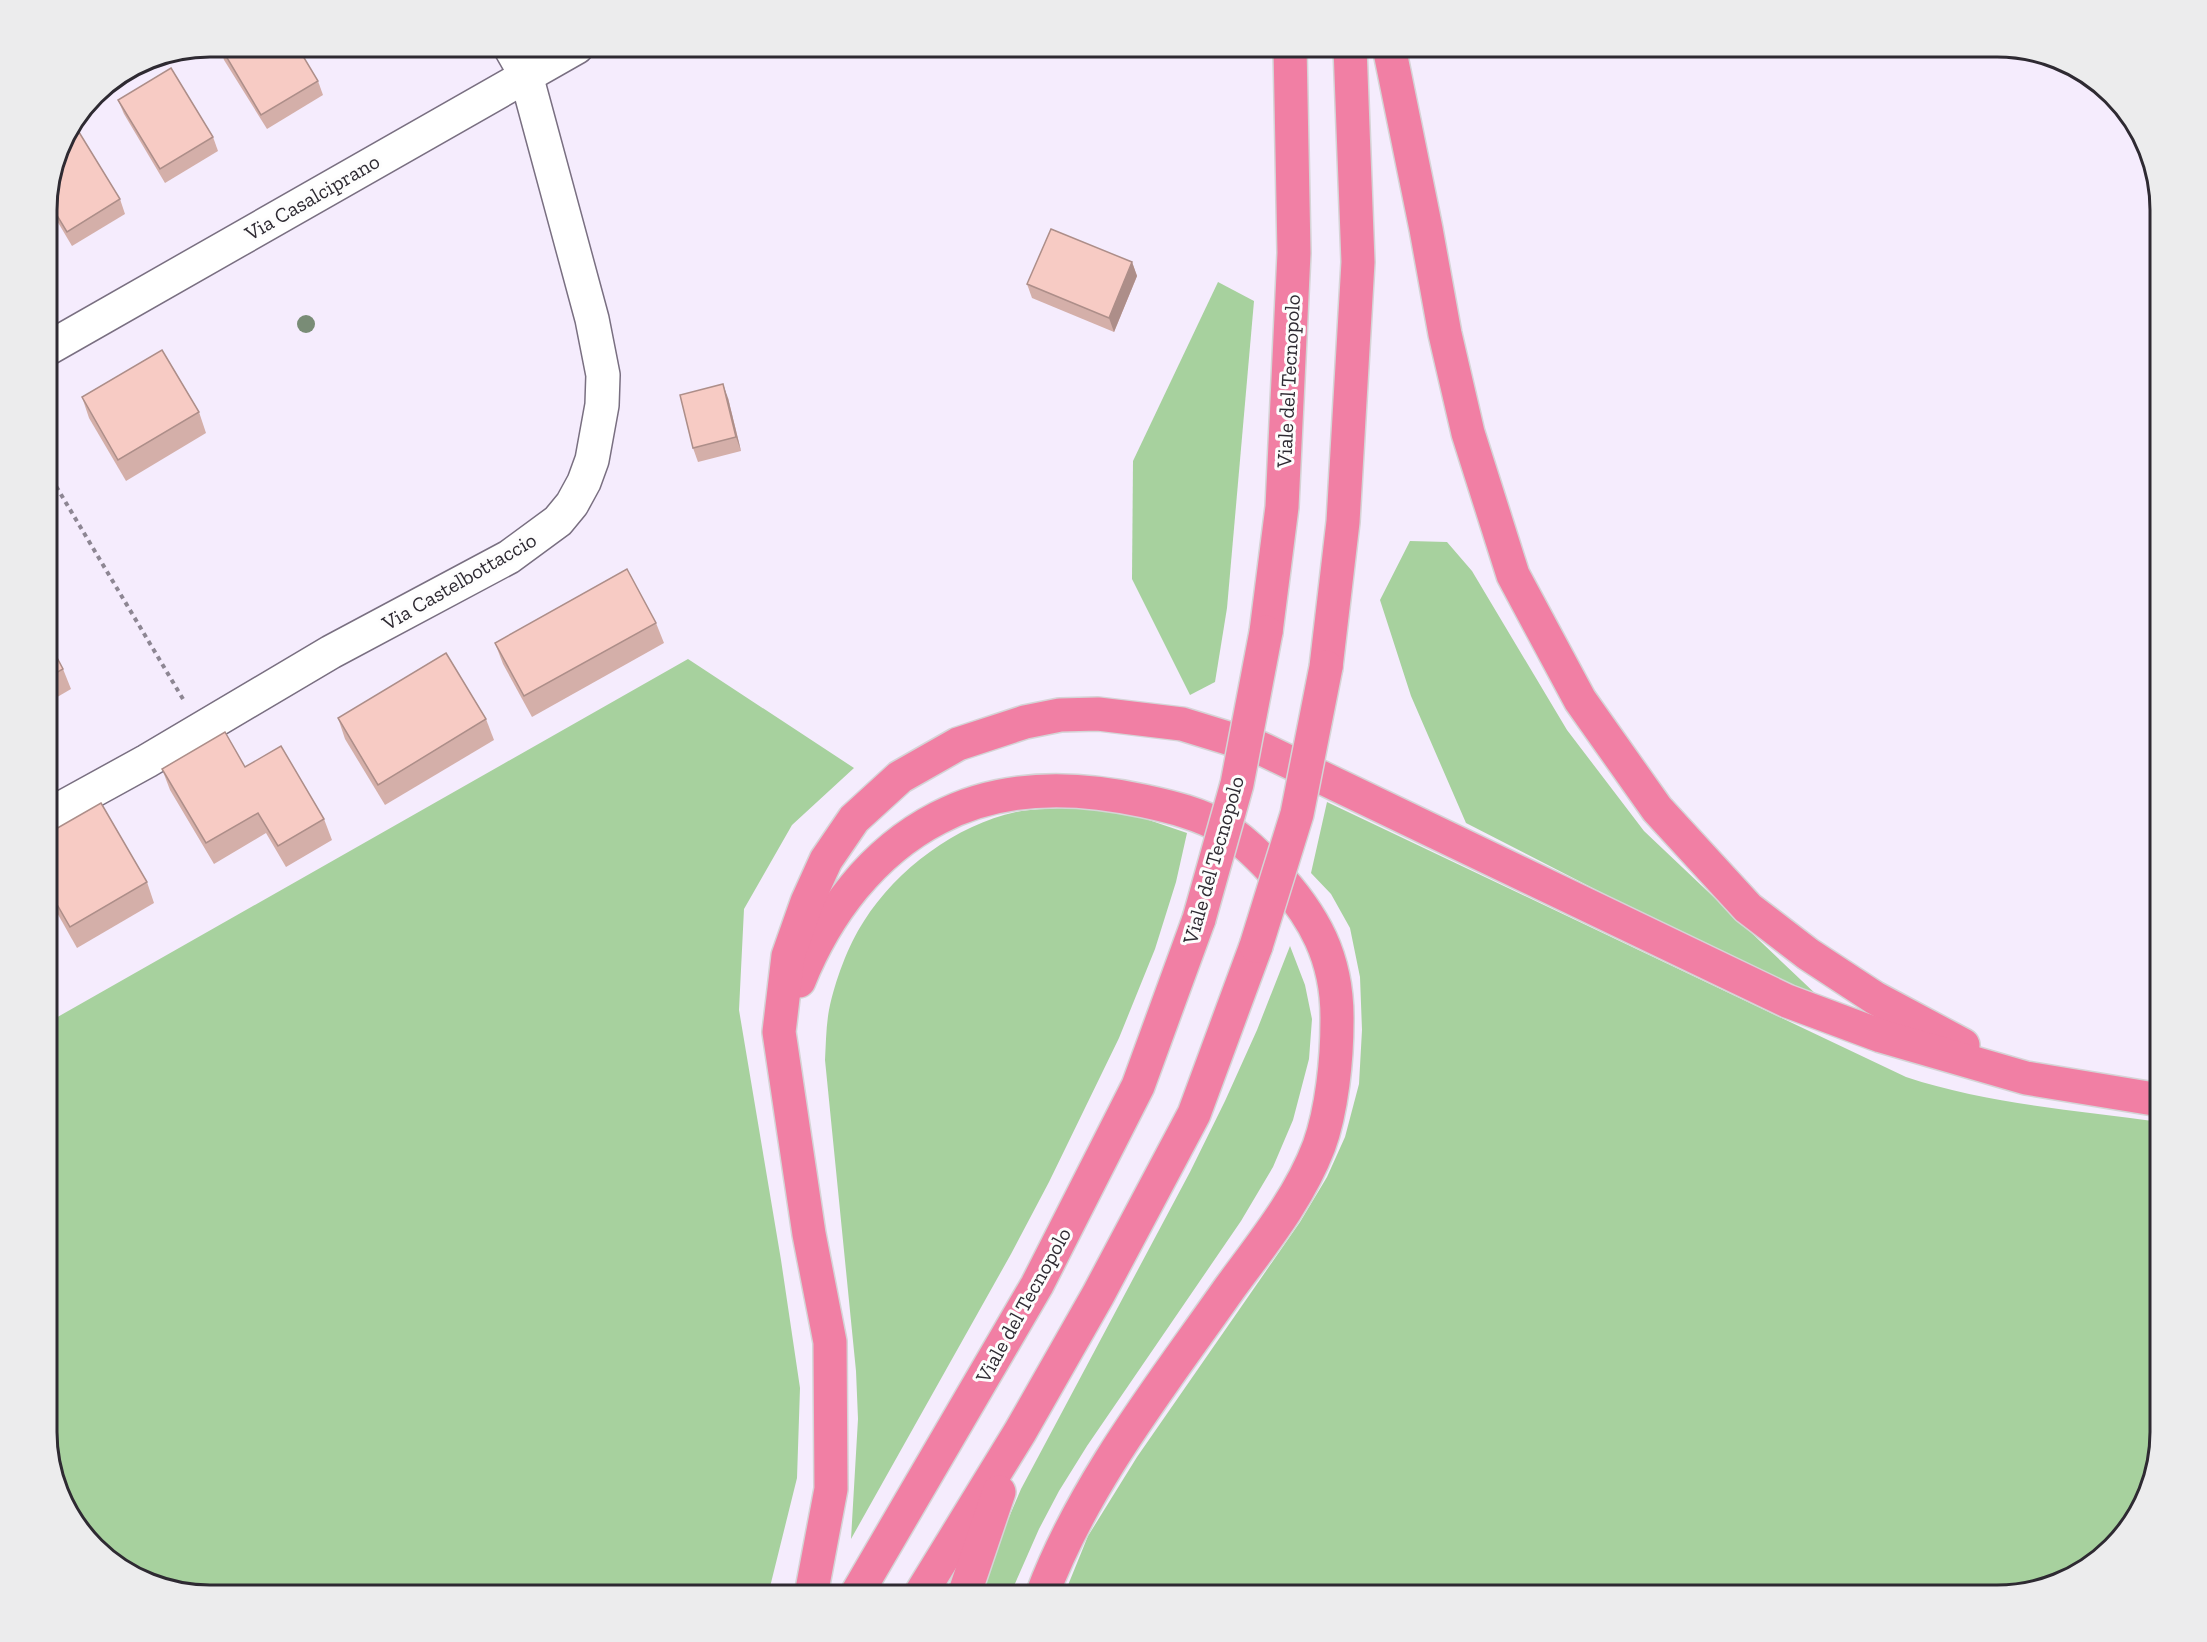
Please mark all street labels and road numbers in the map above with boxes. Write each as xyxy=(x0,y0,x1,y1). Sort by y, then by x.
street label: Via Casalciprano xyxy=(239,148,384,246)
street label: Viale del Tecnopolo xyxy=(1271,294,1305,469)
street label: Via Castelbottaccio xyxy=(377,527,541,636)
street label: Viale del Tecnopolo xyxy=(1177,773,1249,948)
street label: Viale del Tecnopolo xyxy=(970,1223,1076,1388)

